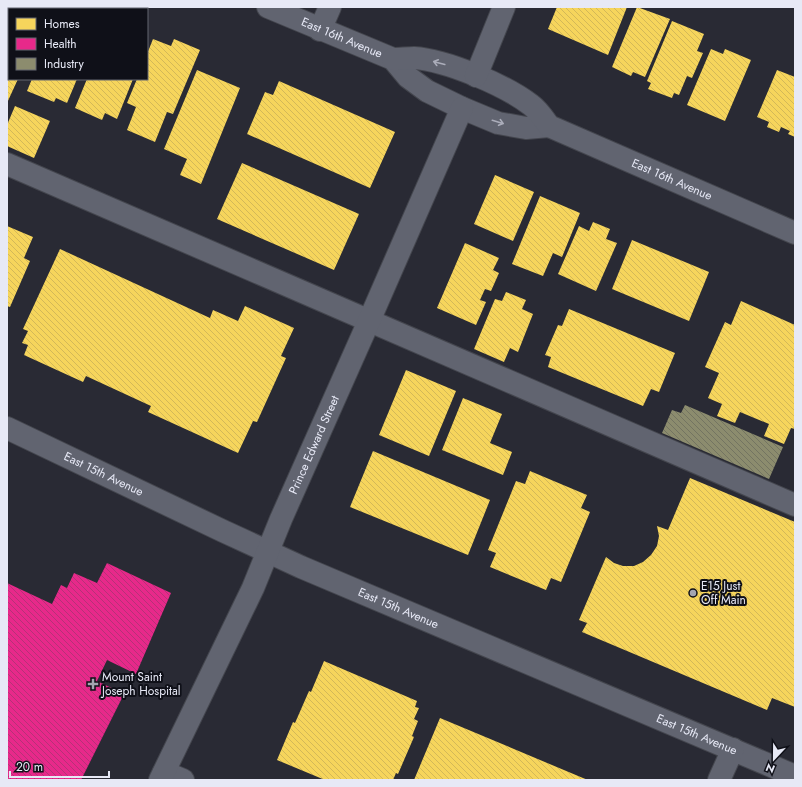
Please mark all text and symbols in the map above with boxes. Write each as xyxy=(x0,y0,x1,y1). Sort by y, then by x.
legend xyxy=(8,8,148,80)
street label: East 16th Avenue xyxy=(299,13,385,63)
text: Homes xyxy=(44,15,80,33)
text: Health xyxy=(44,35,76,53)
text: Industry xyxy=(44,55,85,73)
one-way arrow xyxy=(432,59,445,66)
one-way arrow xyxy=(491,119,504,126)
street label: East 16th Avenue xyxy=(629,154,715,205)
street label: Prince Edward Street xyxy=(284,393,344,497)
street label: East 15th Avenue xyxy=(61,447,146,501)
place label: E15 Just Off Main xyxy=(701,577,746,609)
street label: East 15th Avenue xyxy=(355,583,442,633)
marker: E15 Just Off Main xyxy=(688,588,698,598)
place label: Mount Saint Joseph Hospital xyxy=(100,668,181,700)
marker: Mount Saint Joseph Hospital xyxy=(87,678,99,690)
street label: East 15th Avenue xyxy=(654,709,740,760)
north arrow xyxy=(754,739,794,779)
scale bar xyxy=(10,753,109,779)
text: 20 m xyxy=(16,758,43,776)
text: N xyxy=(763,759,777,777)

